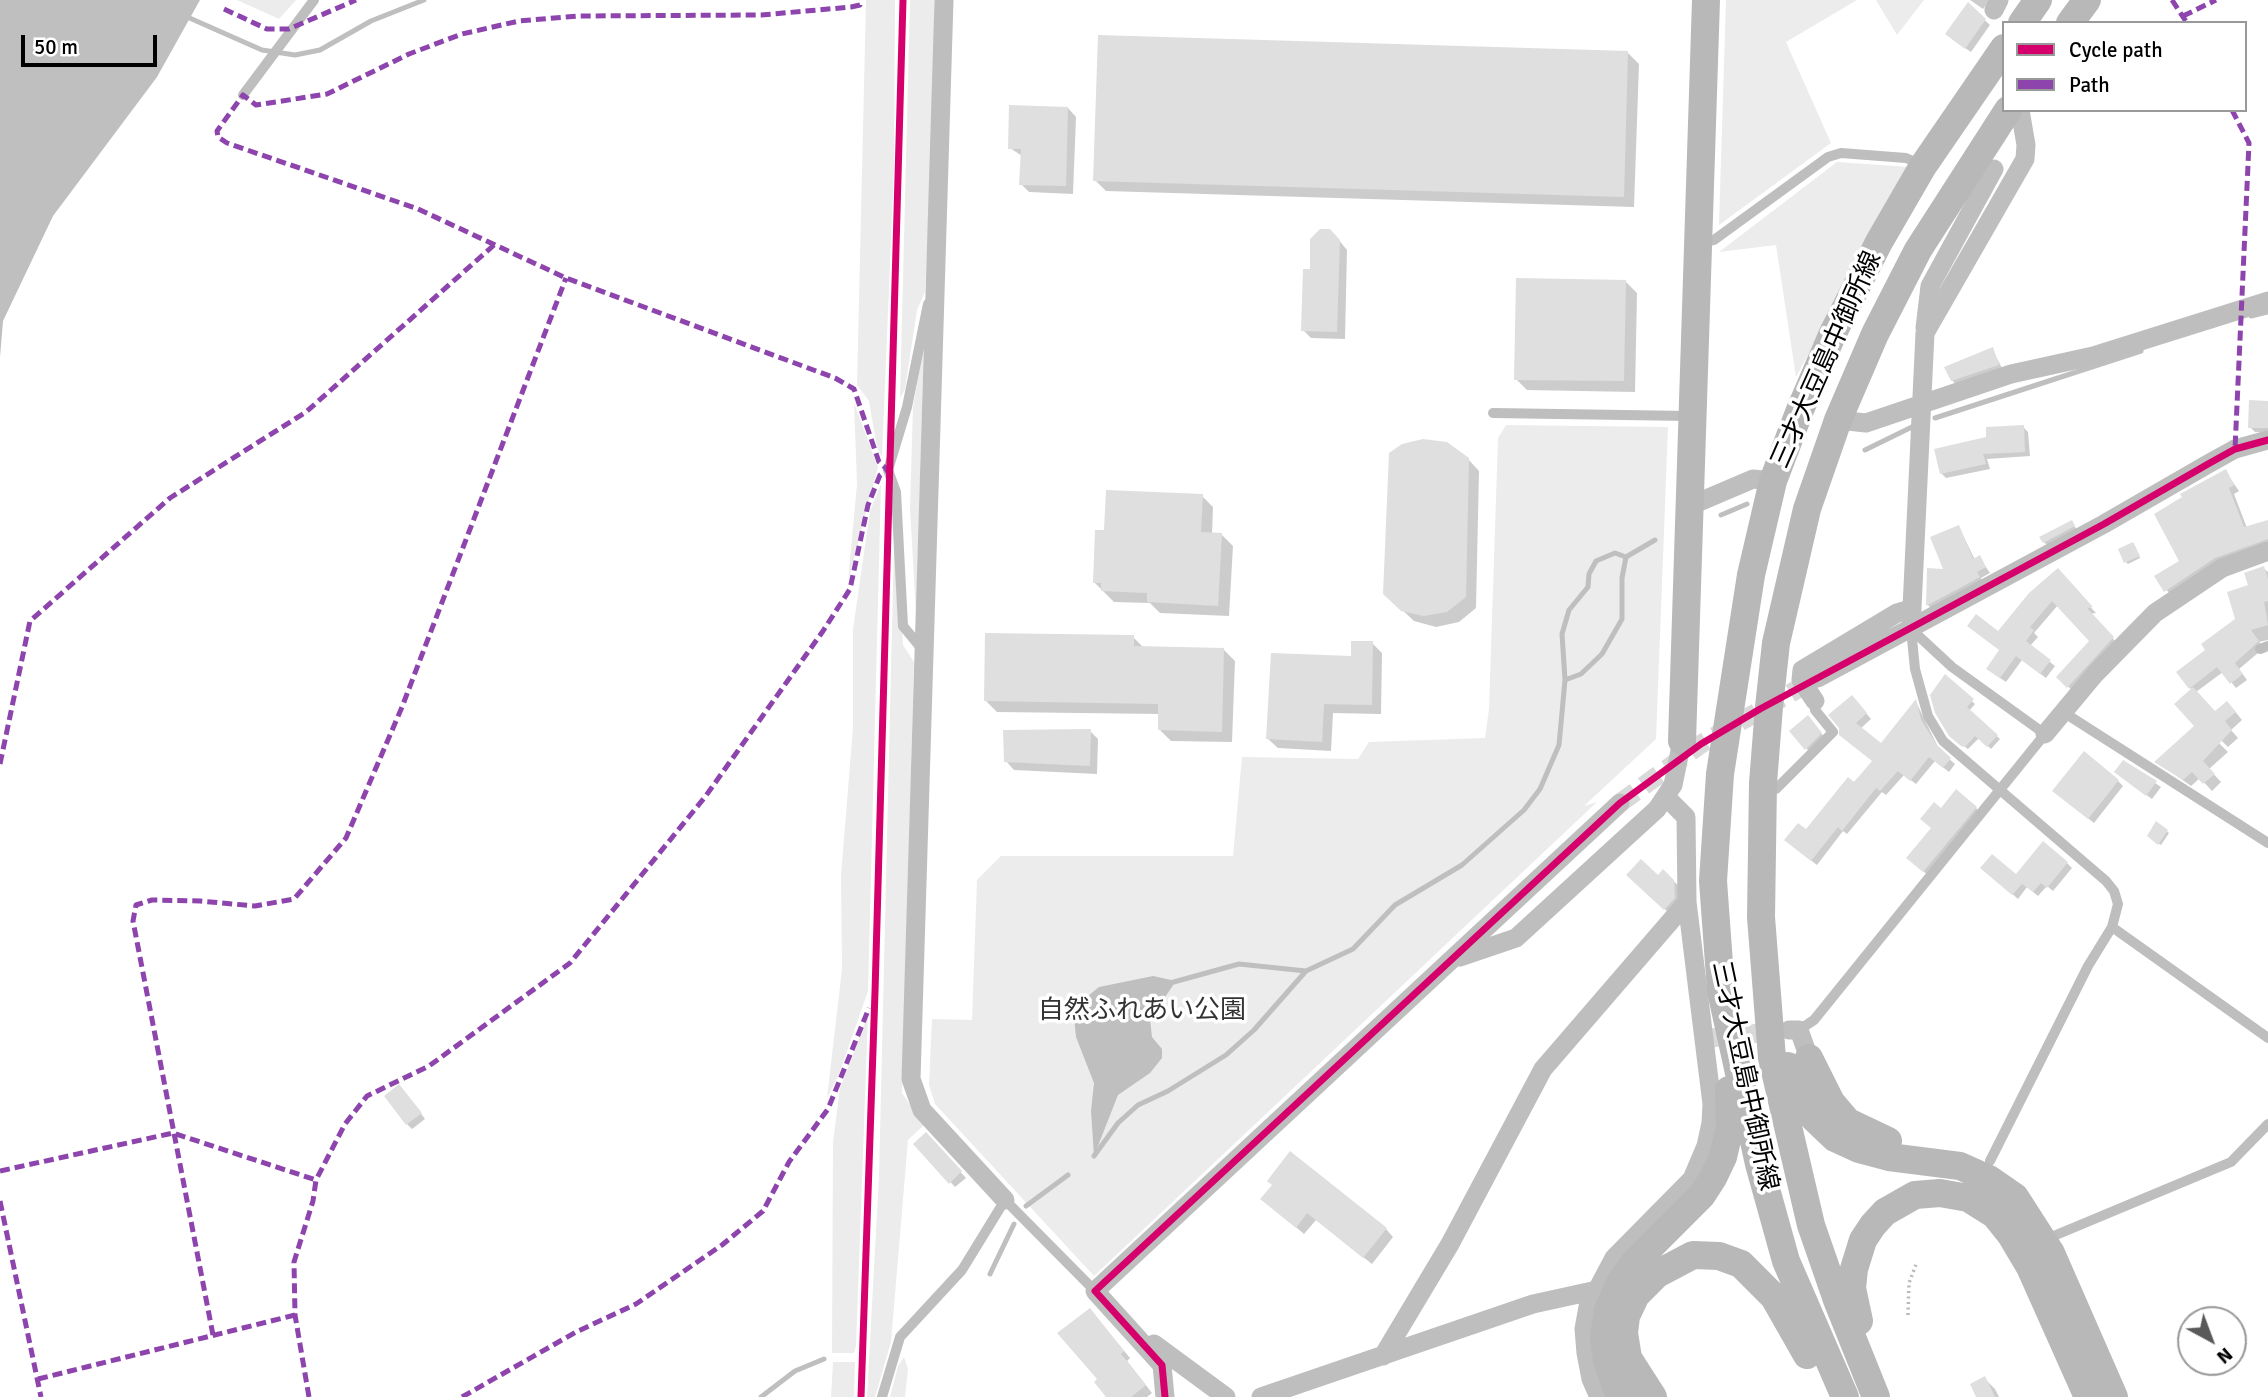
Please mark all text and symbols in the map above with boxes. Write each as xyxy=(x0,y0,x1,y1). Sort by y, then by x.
scale bar xyxy=(24,21,161,65)
legend xyxy=(2002,21,2247,112)
text: 50 m xyxy=(34,34,78,60)
text: Cycle path xyxy=(2069,37,2163,63)
text: Path xyxy=(2069,72,2110,98)
street label: 三才大豆島中御所線 xyxy=(1765,247,1889,473)
street label: 三才大豆島中御所線 xyxy=(1704,958,1784,1194)
park label: 自然ふれあい公園 xyxy=(1038,995,1246,1027)
north arrow xyxy=(2177,1306,2247,1376)
text: N xyxy=(2212,1342,2237,1369)

